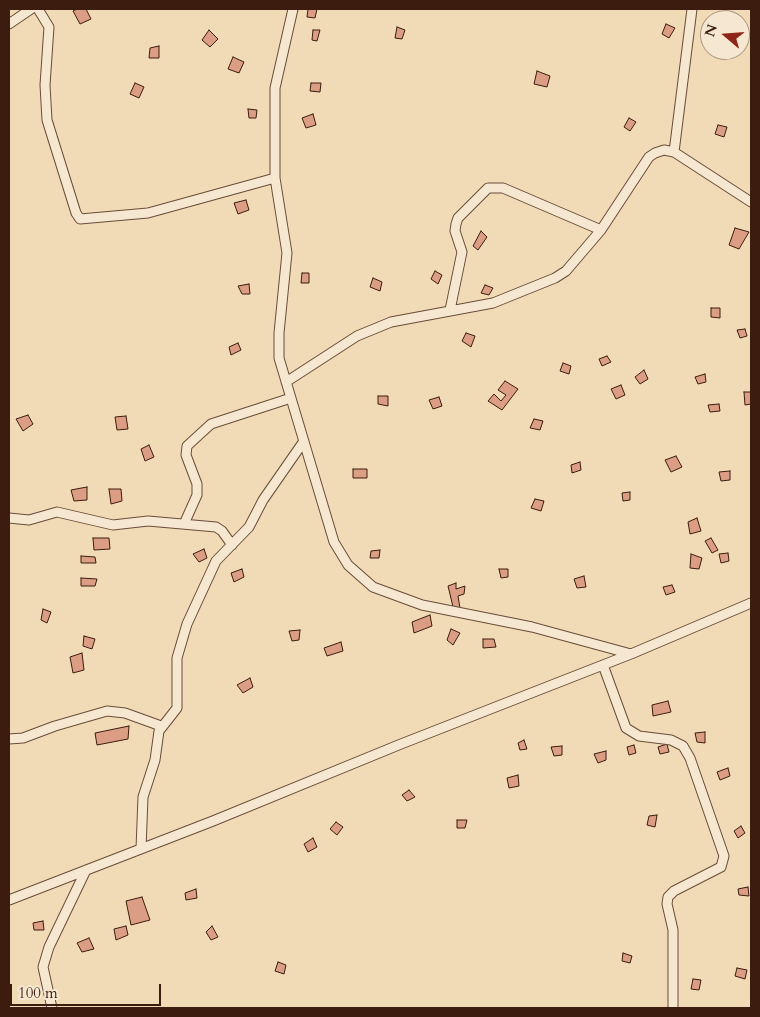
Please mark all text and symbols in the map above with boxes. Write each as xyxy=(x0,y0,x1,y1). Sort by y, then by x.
north arrow xyxy=(700,10,750,60)
text: N xyxy=(700,22,722,39)
scale bar xyxy=(12,974,164,1006)
text: 100 m xyxy=(18,983,58,1003)

